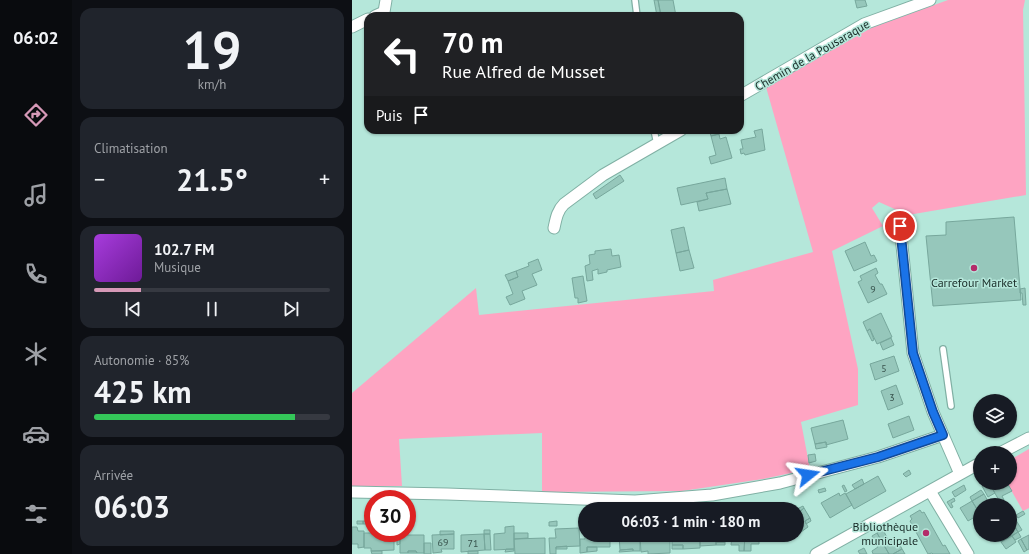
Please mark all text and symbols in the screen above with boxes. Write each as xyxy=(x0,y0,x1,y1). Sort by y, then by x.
text: 19 xyxy=(183,16,241,83)
street label: Chemin de la Pousaraque xyxy=(752,16,872,94)
text: 70 m xyxy=(442,24,503,61)
text: 06:02 xyxy=(13,26,59,49)
icon: left xyxy=(376,28,428,80)
text: Rue Alfred de Musset xyxy=(442,60,605,83)
text: km/h xyxy=(198,76,226,93)
icon: directions xyxy=(22,101,50,129)
icon: arrive xyxy=(410,104,432,126)
text: Puis xyxy=(376,106,402,125)
text: Climatisation xyxy=(94,140,168,157)
text: 21.5° xyxy=(176,160,248,199)
text: − xyxy=(94,165,105,193)
text: + xyxy=(319,165,330,193)
icon: music xyxy=(22,181,50,209)
pin xyxy=(883,209,917,243)
icon: arrive xyxy=(889,215,911,237)
text: 102.7 FM xyxy=(154,240,214,259)
text: Musique xyxy=(154,259,201,276)
icon: phone xyxy=(22,260,50,288)
marker: Carrefour Market xyxy=(969,263,979,273)
place label: Carrefour Market xyxy=(931,275,1017,290)
house number: 9 xyxy=(870,283,876,296)
icon: previous xyxy=(122,298,144,320)
icon: pause xyxy=(201,298,223,320)
icon: next xyxy=(280,298,302,320)
icon: climate xyxy=(22,340,50,368)
text: Autonomie · 85% xyxy=(94,352,189,369)
house number: 5 xyxy=(881,362,887,375)
text: 425 km xyxy=(94,372,192,411)
house number: 3 xyxy=(889,391,895,404)
map controls xyxy=(973,394,1017,542)
button: layers xyxy=(973,394,1017,438)
icon: car xyxy=(22,420,50,448)
button: + xyxy=(973,446,1017,490)
position arrow xyxy=(787,454,829,496)
text: Arrivée xyxy=(94,467,133,484)
text: 06:03 xyxy=(94,487,170,526)
speed limit sign: 30 xyxy=(364,490,416,542)
button: − xyxy=(973,498,1017,542)
icon: filters xyxy=(22,500,50,528)
text: 06:03 · 1 min · 180 m xyxy=(622,512,760,531)
place label: Bibliothèque municipale xyxy=(853,519,918,548)
marker: Bibliothèque municipale xyxy=(921,528,931,538)
house number: 69 xyxy=(438,536,448,549)
house number: 71 xyxy=(468,537,478,550)

